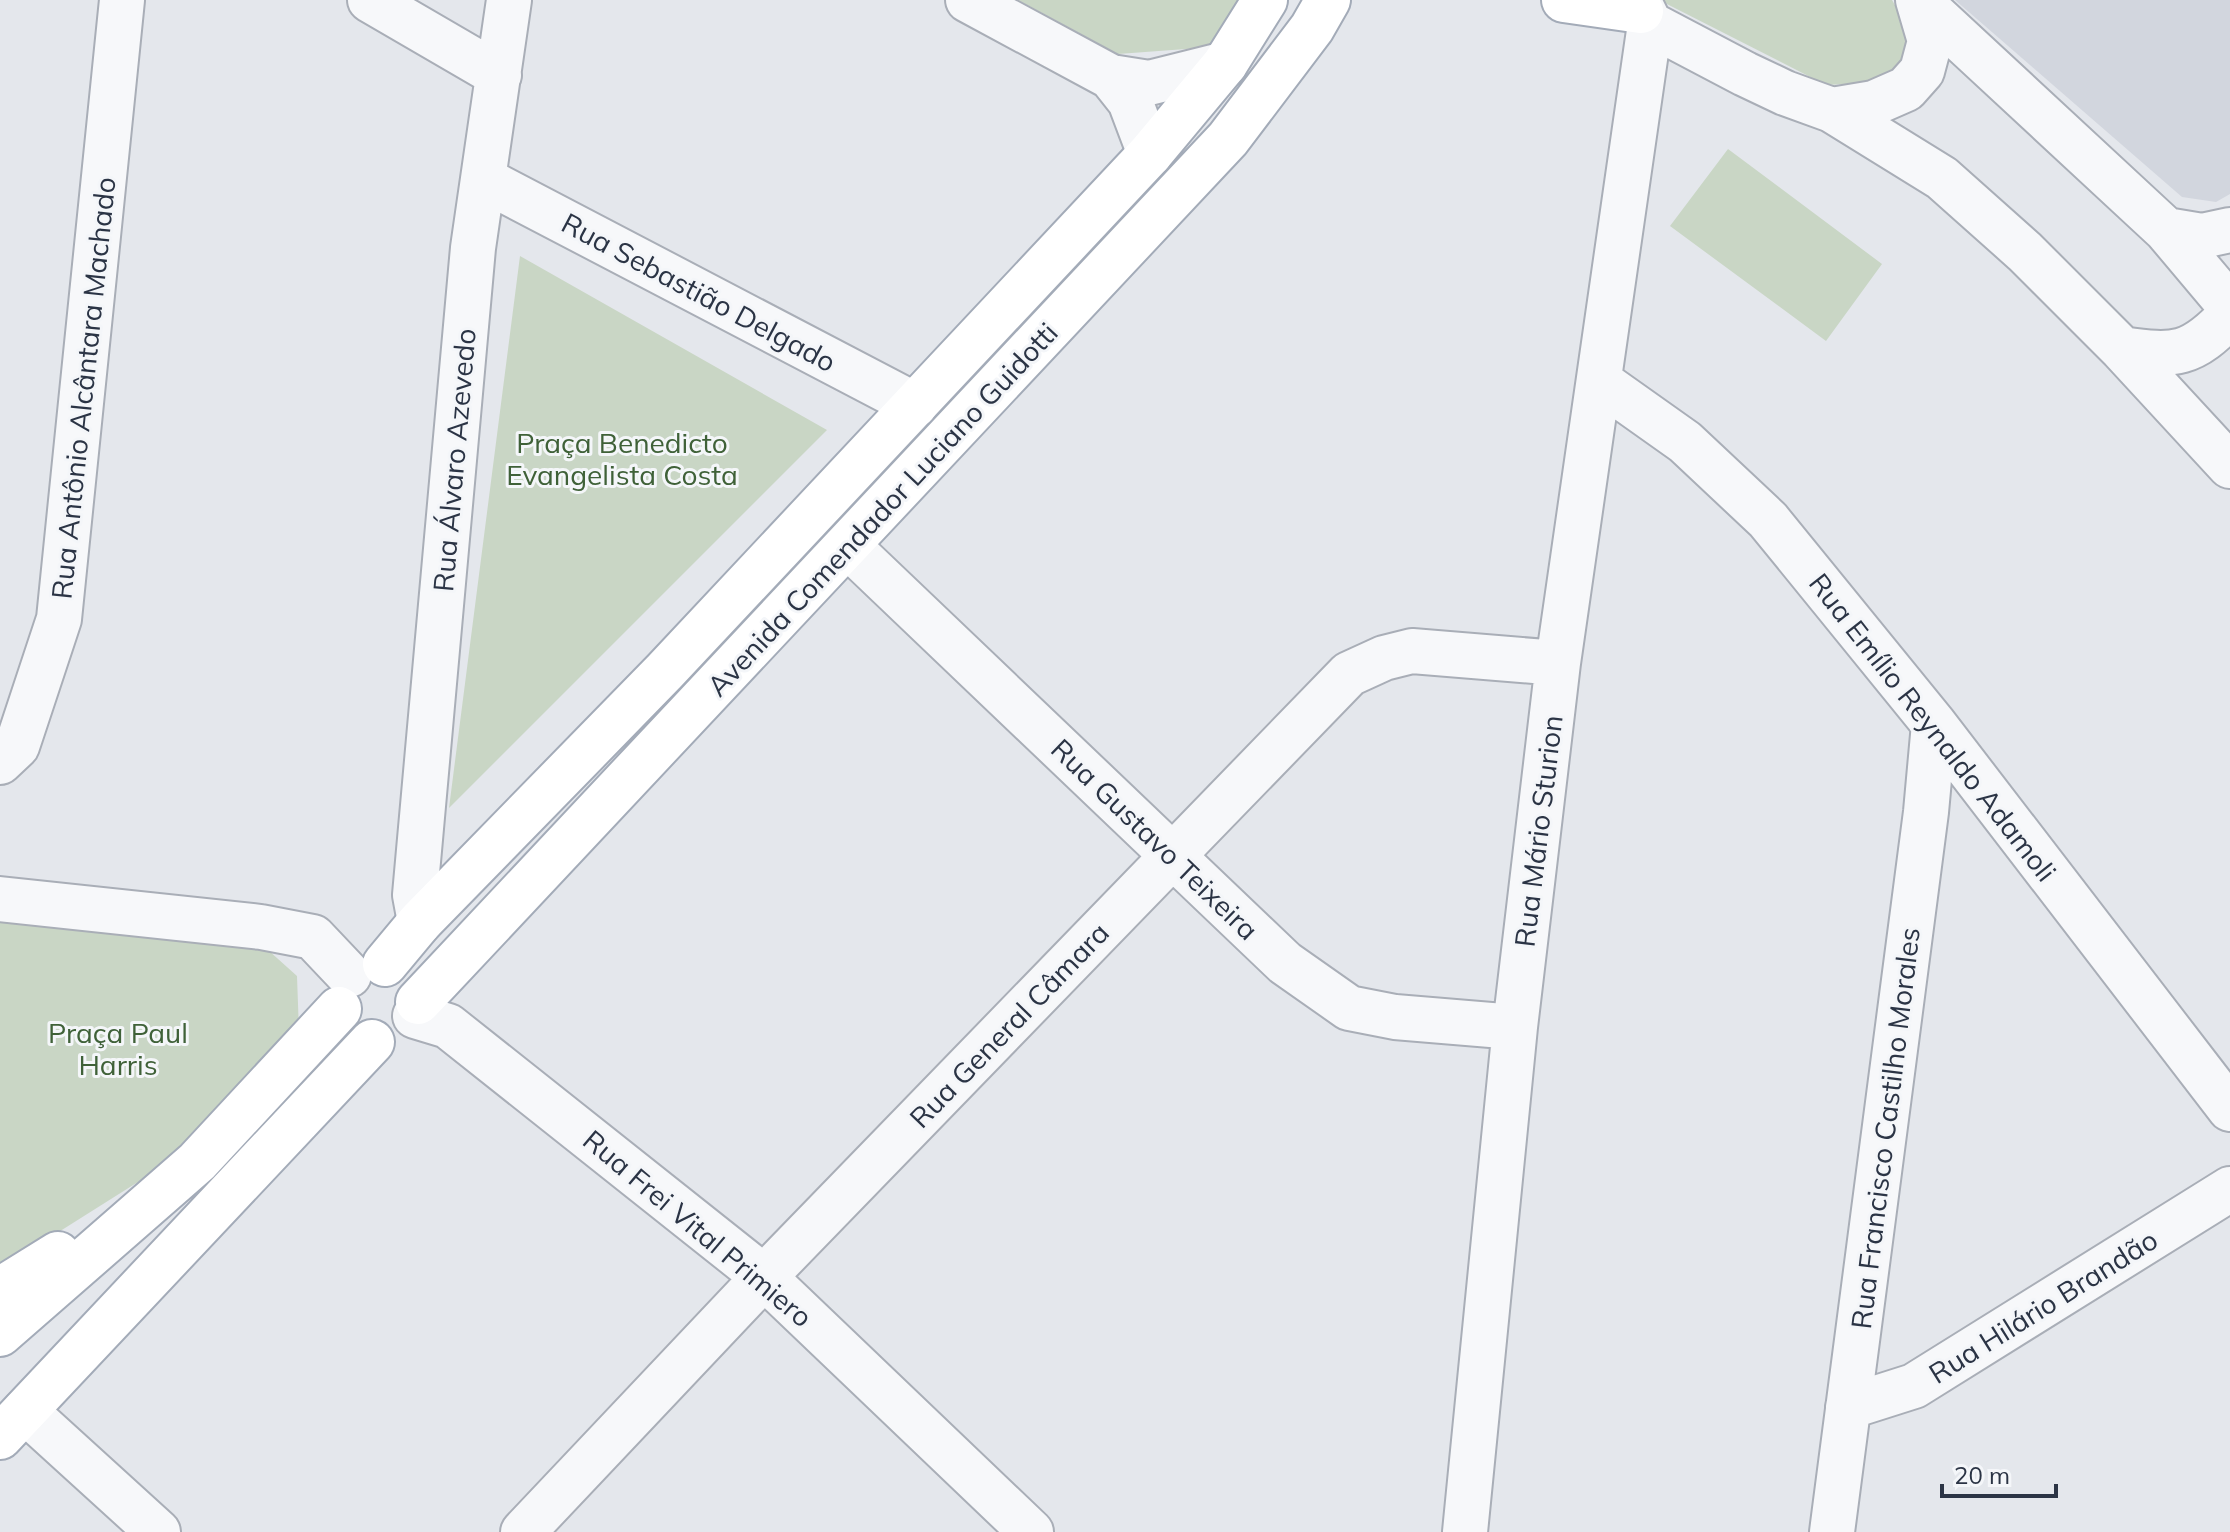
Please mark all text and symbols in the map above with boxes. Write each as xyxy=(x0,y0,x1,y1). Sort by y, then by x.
street label: Rua Antônio Alcântara Machado xyxy=(43,175,123,601)
street label: Rua Sebastião Delgado xyxy=(556,205,842,379)
street label: Avenida Comendador Luciano Guidotti xyxy=(699,315,1065,703)
street label: Rua Álvaro Azevedo xyxy=(425,327,483,593)
park label: Praça Benedicto Evangelista Costa xyxy=(506,425,738,492)
street label: Rua Emílio Reynaldo Adamoli xyxy=(1802,566,2064,888)
street label: Rua Mário Sturion xyxy=(1506,713,1570,949)
street label: Rua Gustavo Teixeira xyxy=(1044,731,1266,947)
street label: Rua General Câmara xyxy=(902,915,1116,1135)
street label: Rua Francisco Castilho Morales xyxy=(1843,925,1927,1331)
park label: Praça Paul Harris xyxy=(48,1015,188,1082)
street label: Rua Frei Vital Primiero xyxy=(576,1122,820,1334)
street label: Rua Hilário Brandão xyxy=(1922,1221,2164,1391)
scale bar xyxy=(1942,1448,2056,1498)
text: 20 m xyxy=(1954,1460,2010,1490)

